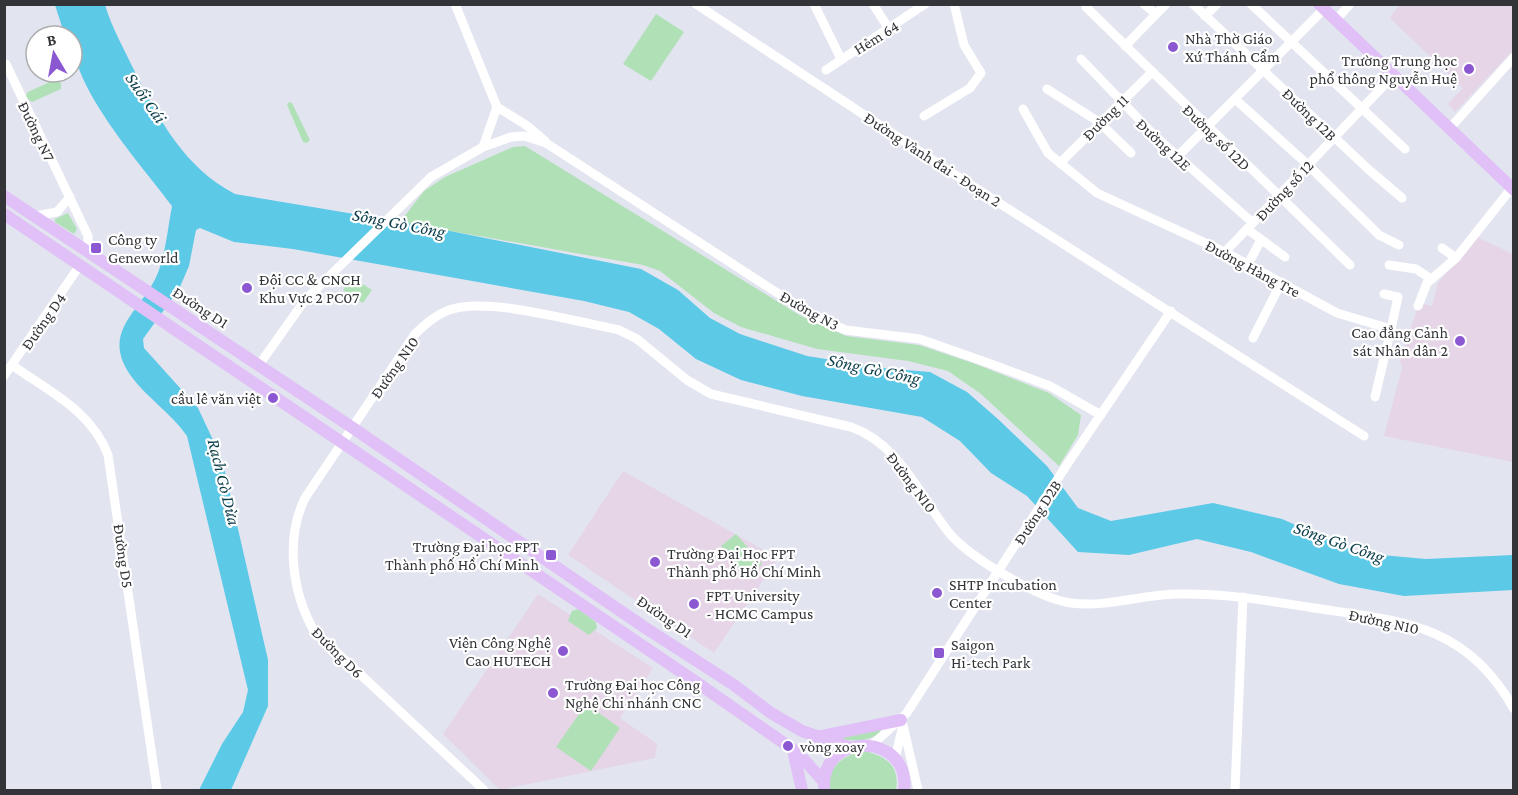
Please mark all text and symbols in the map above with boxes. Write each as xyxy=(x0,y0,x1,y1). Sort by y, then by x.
street label: Hẻm 64 xyxy=(851,17,902,58)
north arrow xyxy=(24,24,84,84)
place label: Nhà Thờ Giáo Xứ Thánh Cẩm xyxy=(1185,30,1280,65)
text: B xyxy=(45,31,58,49)
marker: Nhà Thờ Giáo Xứ Thánh Cẩm xyxy=(1166,40,1180,54)
place label: Trường Trung học phổ thông Nguyễn Huệ xyxy=(1309,52,1457,88)
marker: Trường Trung học phổ thông Nguyễn Huệ xyxy=(1462,62,1476,76)
water label: Suối Cái xyxy=(121,69,171,127)
street label: Đường 12B xyxy=(1279,85,1340,145)
street label: Đường 11 xyxy=(1079,91,1132,144)
street label: Đường N7 xyxy=(14,99,59,165)
street label: Đường số 12D xyxy=(1179,101,1254,174)
street label: Đường Vành đai - Đoạn 2 xyxy=(861,109,1005,211)
street label: Đường 12E xyxy=(1132,115,1195,175)
street label: Đường số 12 xyxy=(1252,156,1318,225)
water label: Sông Gò Công xyxy=(351,204,448,242)
place label: Công ty Geneworld xyxy=(108,231,179,266)
street label: Đường Hàng Tre xyxy=(1202,236,1303,301)
marker: Công ty Geneworld xyxy=(89,241,103,255)
place label: Đội CC & CNCH Khu Vực 2 PC07 xyxy=(259,271,361,307)
marker: Đội CC & CNCH Khu Vực 2 PC07 xyxy=(240,281,254,295)
street label: Đường D1 xyxy=(169,283,232,332)
street label: Đường N3 xyxy=(777,287,842,334)
street label: Đường D4 xyxy=(18,290,70,353)
place label: Cao đẳng Cảnh sát Nhân dân 2 xyxy=(1351,324,1448,359)
street label: Đường N10 xyxy=(367,333,423,402)
marker: Cao đẳng Cảnh sát Nhân dân 2 xyxy=(1453,334,1467,348)
water label: Sông Gò Công xyxy=(826,349,923,389)
place label: cầu lê văn việt xyxy=(171,390,262,408)
marker: cầu lê văn việt xyxy=(266,391,280,405)
water label: Rạch Gò Dừa xyxy=(204,437,245,528)
street label: Đường N10 xyxy=(883,449,940,516)
street label: Đường D2B xyxy=(1010,477,1065,548)
water label: Sông Gò Công xyxy=(1291,517,1388,567)
street label: Đường D5 xyxy=(110,523,136,589)
place label: Trường Đại học FPT Thành phố Hồ Chí Minh xyxy=(385,538,539,574)
place label: Trường Đại Học FPT Thành phố Hồ Chí Minh xyxy=(667,545,822,581)
marker: Trường Đại học FPT Thành phố Hồ Chí Minh xyxy=(544,548,558,562)
marker: Trường Đại Học FPT Thành phố Hồ Chí Minh xyxy=(648,555,662,569)
place label: SHTP Incubation Center xyxy=(949,576,1057,611)
marker: SHTP Incubation Center xyxy=(930,586,944,600)
place label: FPT University - HCMC Campus xyxy=(706,587,813,623)
street label: Đường D1 xyxy=(634,592,695,642)
marker: FPT University - HCMC Campus xyxy=(687,597,701,611)
street label: Đường N10 xyxy=(1347,606,1421,638)
street label: Đường D6 xyxy=(308,623,367,682)
place label: Viện Công Nghệ Cao HUTECH xyxy=(449,634,551,669)
place label: Saigon Hi-tech Park xyxy=(951,636,1031,671)
marker: Viện Công Nghệ Cao HUTECH xyxy=(556,644,570,658)
marker: Saigon Hi-tech Park xyxy=(932,646,946,660)
place label: Trường Đại học Công Nghệ Chi nhánh CNC xyxy=(565,676,701,712)
marker: Trường Đại học Công Nghệ Chi nhánh CNC xyxy=(546,686,560,700)
place label: vòng xoay xyxy=(799,738,865,756)
marker: vòng xoay xyxy=(781,739,795,753)

